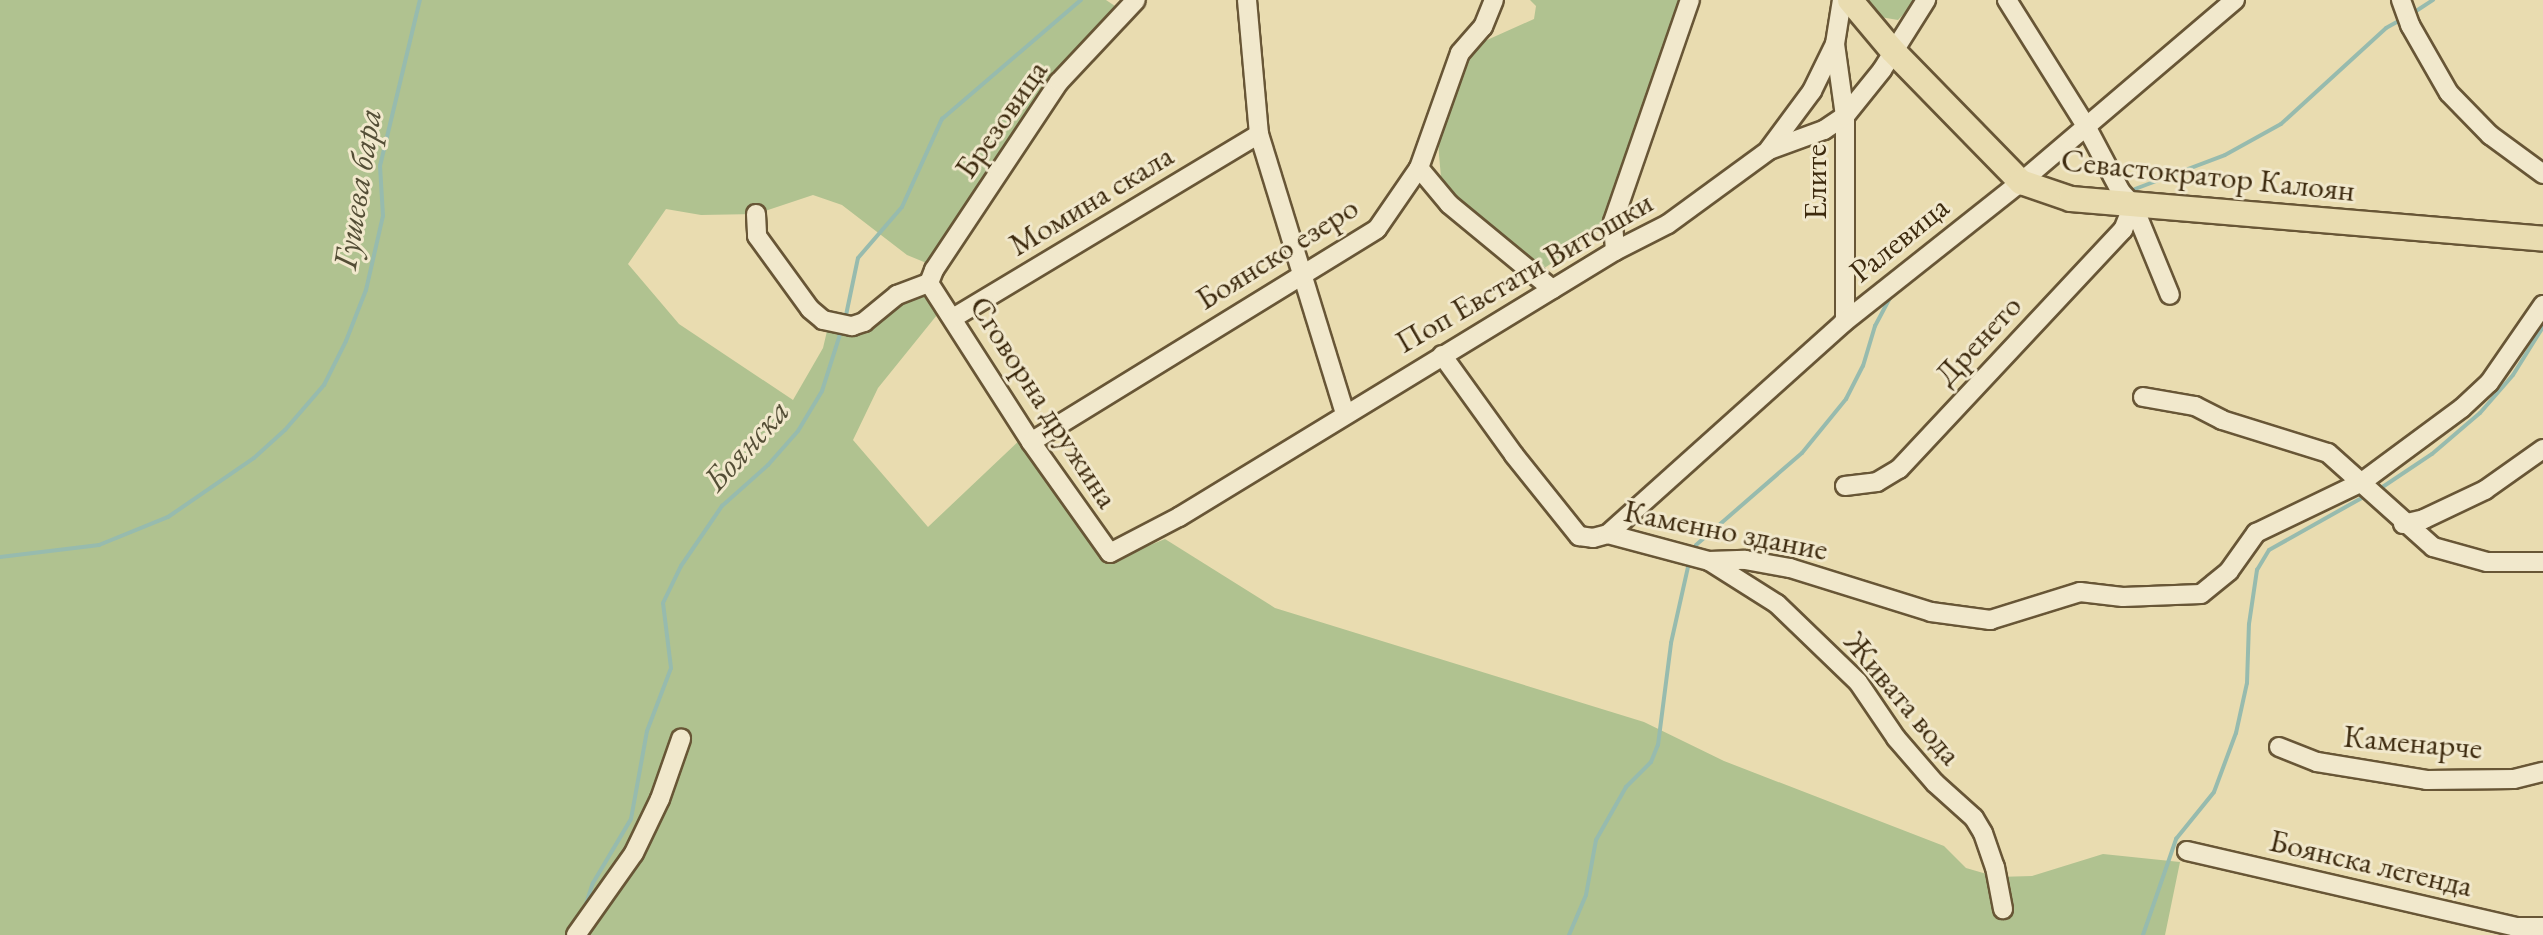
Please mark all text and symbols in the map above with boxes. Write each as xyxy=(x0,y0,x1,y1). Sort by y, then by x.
street label: Брезовица xyxy=(946,52,1056,186)
water label: Гушева бара xyxy=(324,106,390,272)
street label: Момина скала xyxy=(1002,136,1180,264)
street label: Севастократор Калоян xyxy=(2059,140,2357,210)
street label: Елите xyxy=(1796,144,1834,220)
street label: Поп Евстати Витошки xyxy=(1389,183,1659,361)
street label: Ралевица xyxy=(1842,187,1956,291)
street label: Боянско езеро xyxy=(1189,188,1365,318)
street label: Дренето xyxy=(1927,287,2029,393)
street label: Сговорна дружина xyxy=(961,289,1127,515)
water label: Боянска xyxy=(694,391,798,499)
street label: Каменно здание xyxy=(1621,491,1831,569)
street label: Живата вода xyxy=(1836,623,1970,773)
street label: Каменарче xyxy=(2342,717,2484,767)
street label: Боянска легенда xyxy=(2266,821,2476,905)

